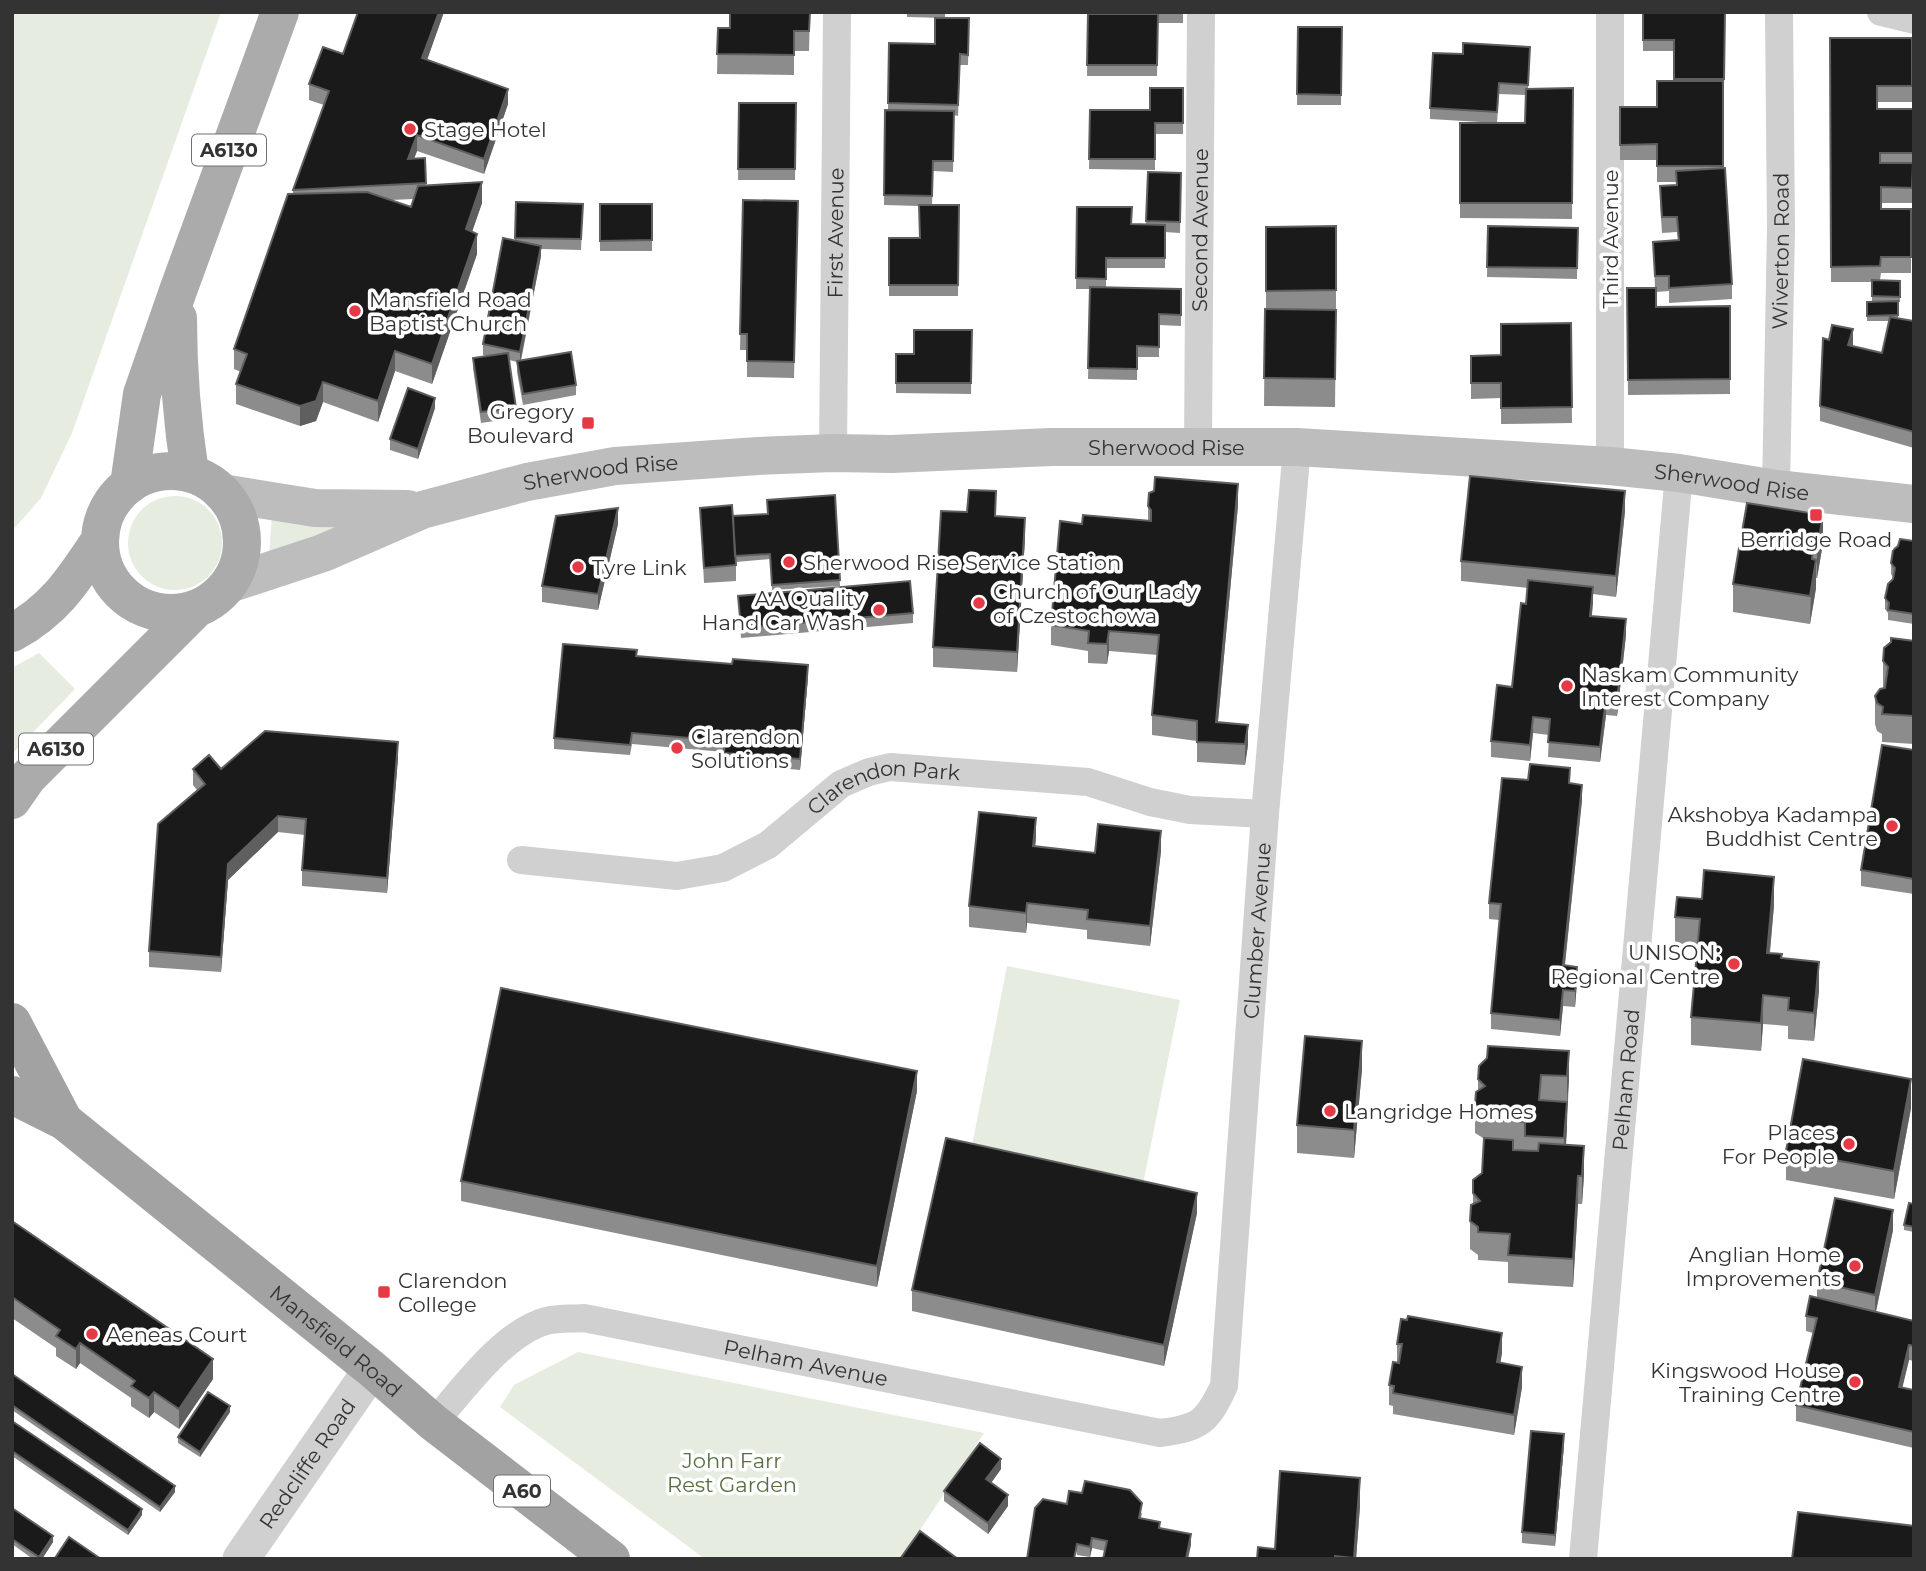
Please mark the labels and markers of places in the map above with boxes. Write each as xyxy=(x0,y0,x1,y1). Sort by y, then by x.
place label: Stage Hotel xyxy=(424,117,547,142)
marker: Stage Hotel xyxy=(402,121,418,137)
place label: Mansfield Road Baptist Church xyxy=(369,287,532,336)
marker: Mansfield Road Baptist Church xyxy=(347,303,363,319)
place label: Gregory Boulevard xyxy=(467,399,575,448)
marker: Gregory Boulevard xyxy=(580,415,596,431)
marker: Berridge Road xyxy=(1808,507,1824,523)
place label: Berridge Road xyxy=(1740,527,1892,552)
place label: Sherwood Rise Service Station xyxy=(803,550,1121,575)
marker: Sherwood Rise Service Station xyxy=(781,554,797,570)
place label: Tyre Link xyxy=(592,555,687,580)
marker: Tyre Link xyxy=(570,559,586,575)
place label: Church of Our Lady of Czestochowa xyxy=(993,579,1198,628)
place label: AA Quality Hand Car Wash xyxy=(702,586,866,635)
marker: Church of Our Lady of Czestochowa xyxy=(971,595,987,611)
marker: AA Quality Hand Car Wash xyxy=(871,602,887,618)
place label: Naskam Community Interest Company xyxy=(1581,662,1799,711)
marker: Naskam Community Interest Company xyxy=(1559,678,1575,694)
place label: Clarendon Solutions xyxy=(691,724,801,773)
marker: Clarendon Solutions xyxy=(669,740,685,756)
place label: Akshobya Kadampa Buddhist Centre xyxy=(1668,802,1878,851)
marker: Akshobya Kadampa Buddhist Centre xyxy=(1884,818,1900,834)
place label: UNISON: Regional Centre xyxy=(1551,940,1720,989)
marker: UNISON: Regional Centre xyxy=(1726,956,1742,972)
place label: Langridge Homes xyxy=(1344,1099,1534,1124)
marker: Langridge Homes xyxy=(1322,1103,1338,1119)
place label: Places For People xyxy=(1722,1120,1835,1169)
marker: Places For People xyxy=(1841,1136,1857,1152)
place label: Anglian Home Improvements xyxy=(1685,1242,1841,1291)
marker: Anglian Home Improvements xyxy=(1847,1258,1863,1274)
place label: Clarendon College xyxy=(398,1268,508,1317)
marker: Clarendon College xyxy=(376,1284,392,1300)
place label: Aeneas Court xyxy=(106,1322,247,1347)
marker: Aeneas Court xyxy=(84,1326,100,1342)
place label: Kingswood House Training Centre xyxy=(1650,1358,1841,1407)
marker: Kingswood House Training Centre xyxy=(1847,1374,1863,1390)

